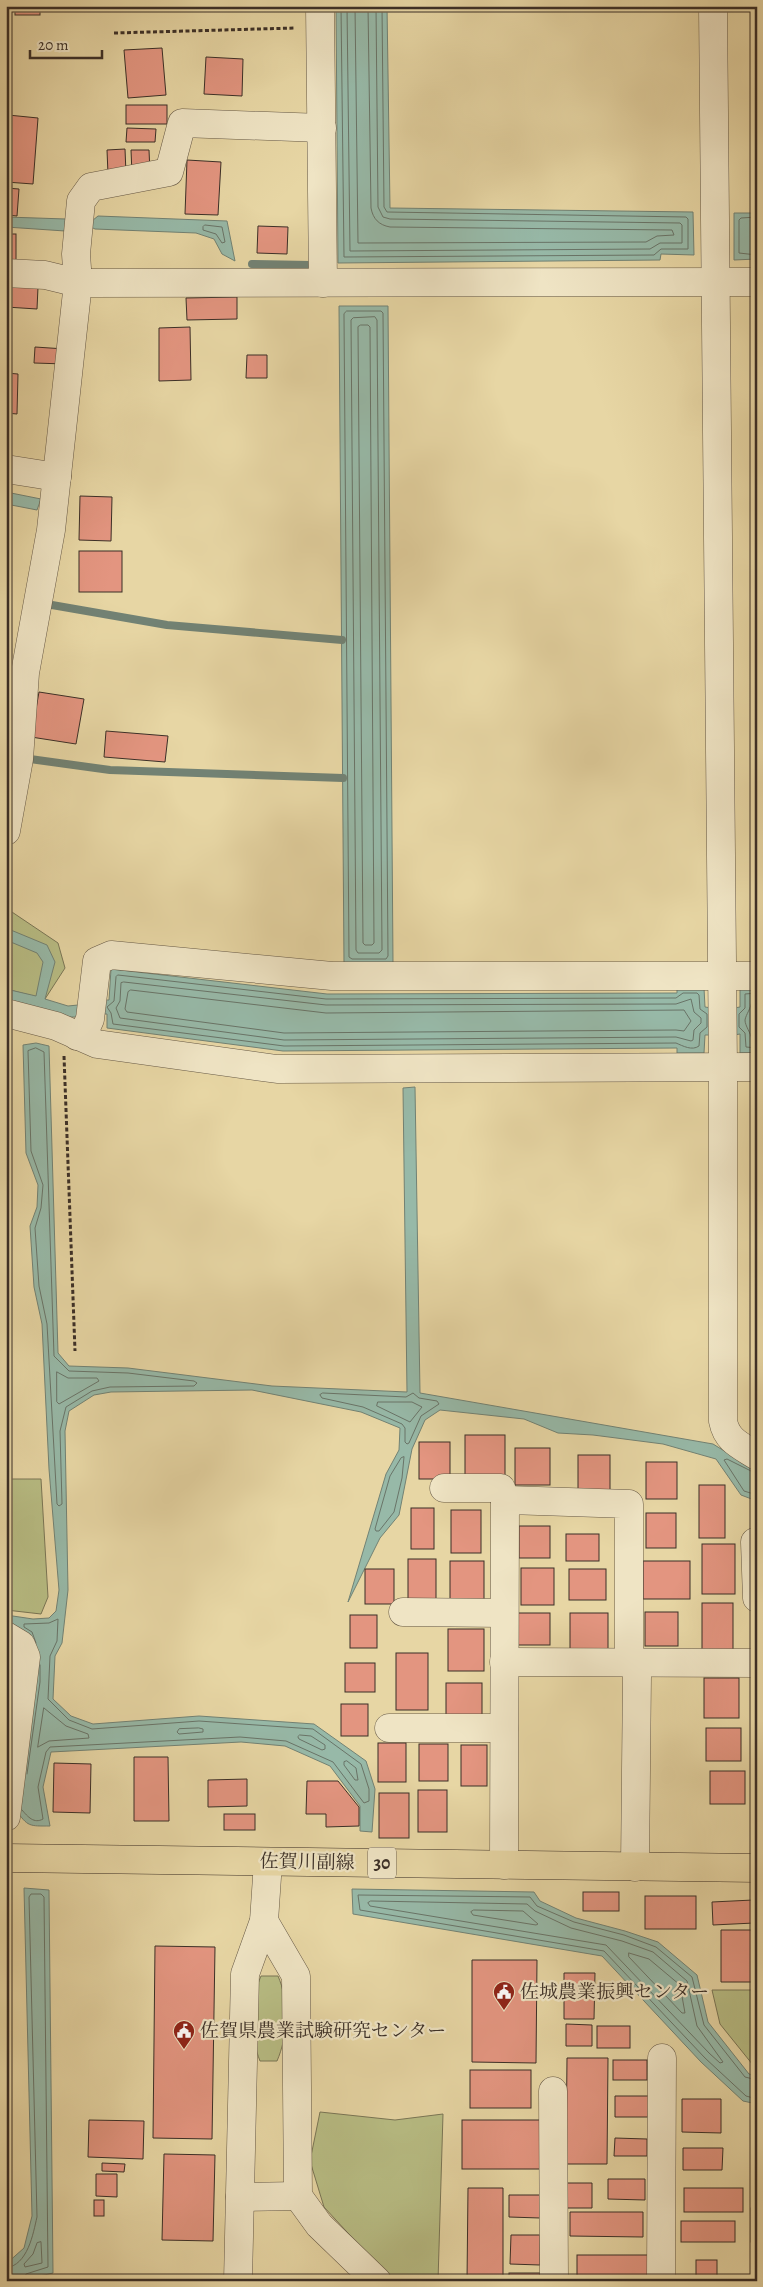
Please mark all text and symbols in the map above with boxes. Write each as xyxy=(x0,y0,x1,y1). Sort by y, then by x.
scale bar xyxy=(30,28,102,60)
text: 20 m xyxy=(38,35,69,55)
street label: 佐賀川副線 xyxy=(259,1848,355,1876)
road number: 30 xyxy=(368,1848,396,1879)
place label: 佐城農業振興センター xyxy=(520,1979,709,2005)
public building icon: 佐城農業振興センター xyxy=(492,1980,516,2011)
place label: 佐賀県農業試験研究センター xyxy=(200,2018,446,2044)
public building icon: 佐賀県農業試験研究センター xyxy=(172,2019,196,2050)

